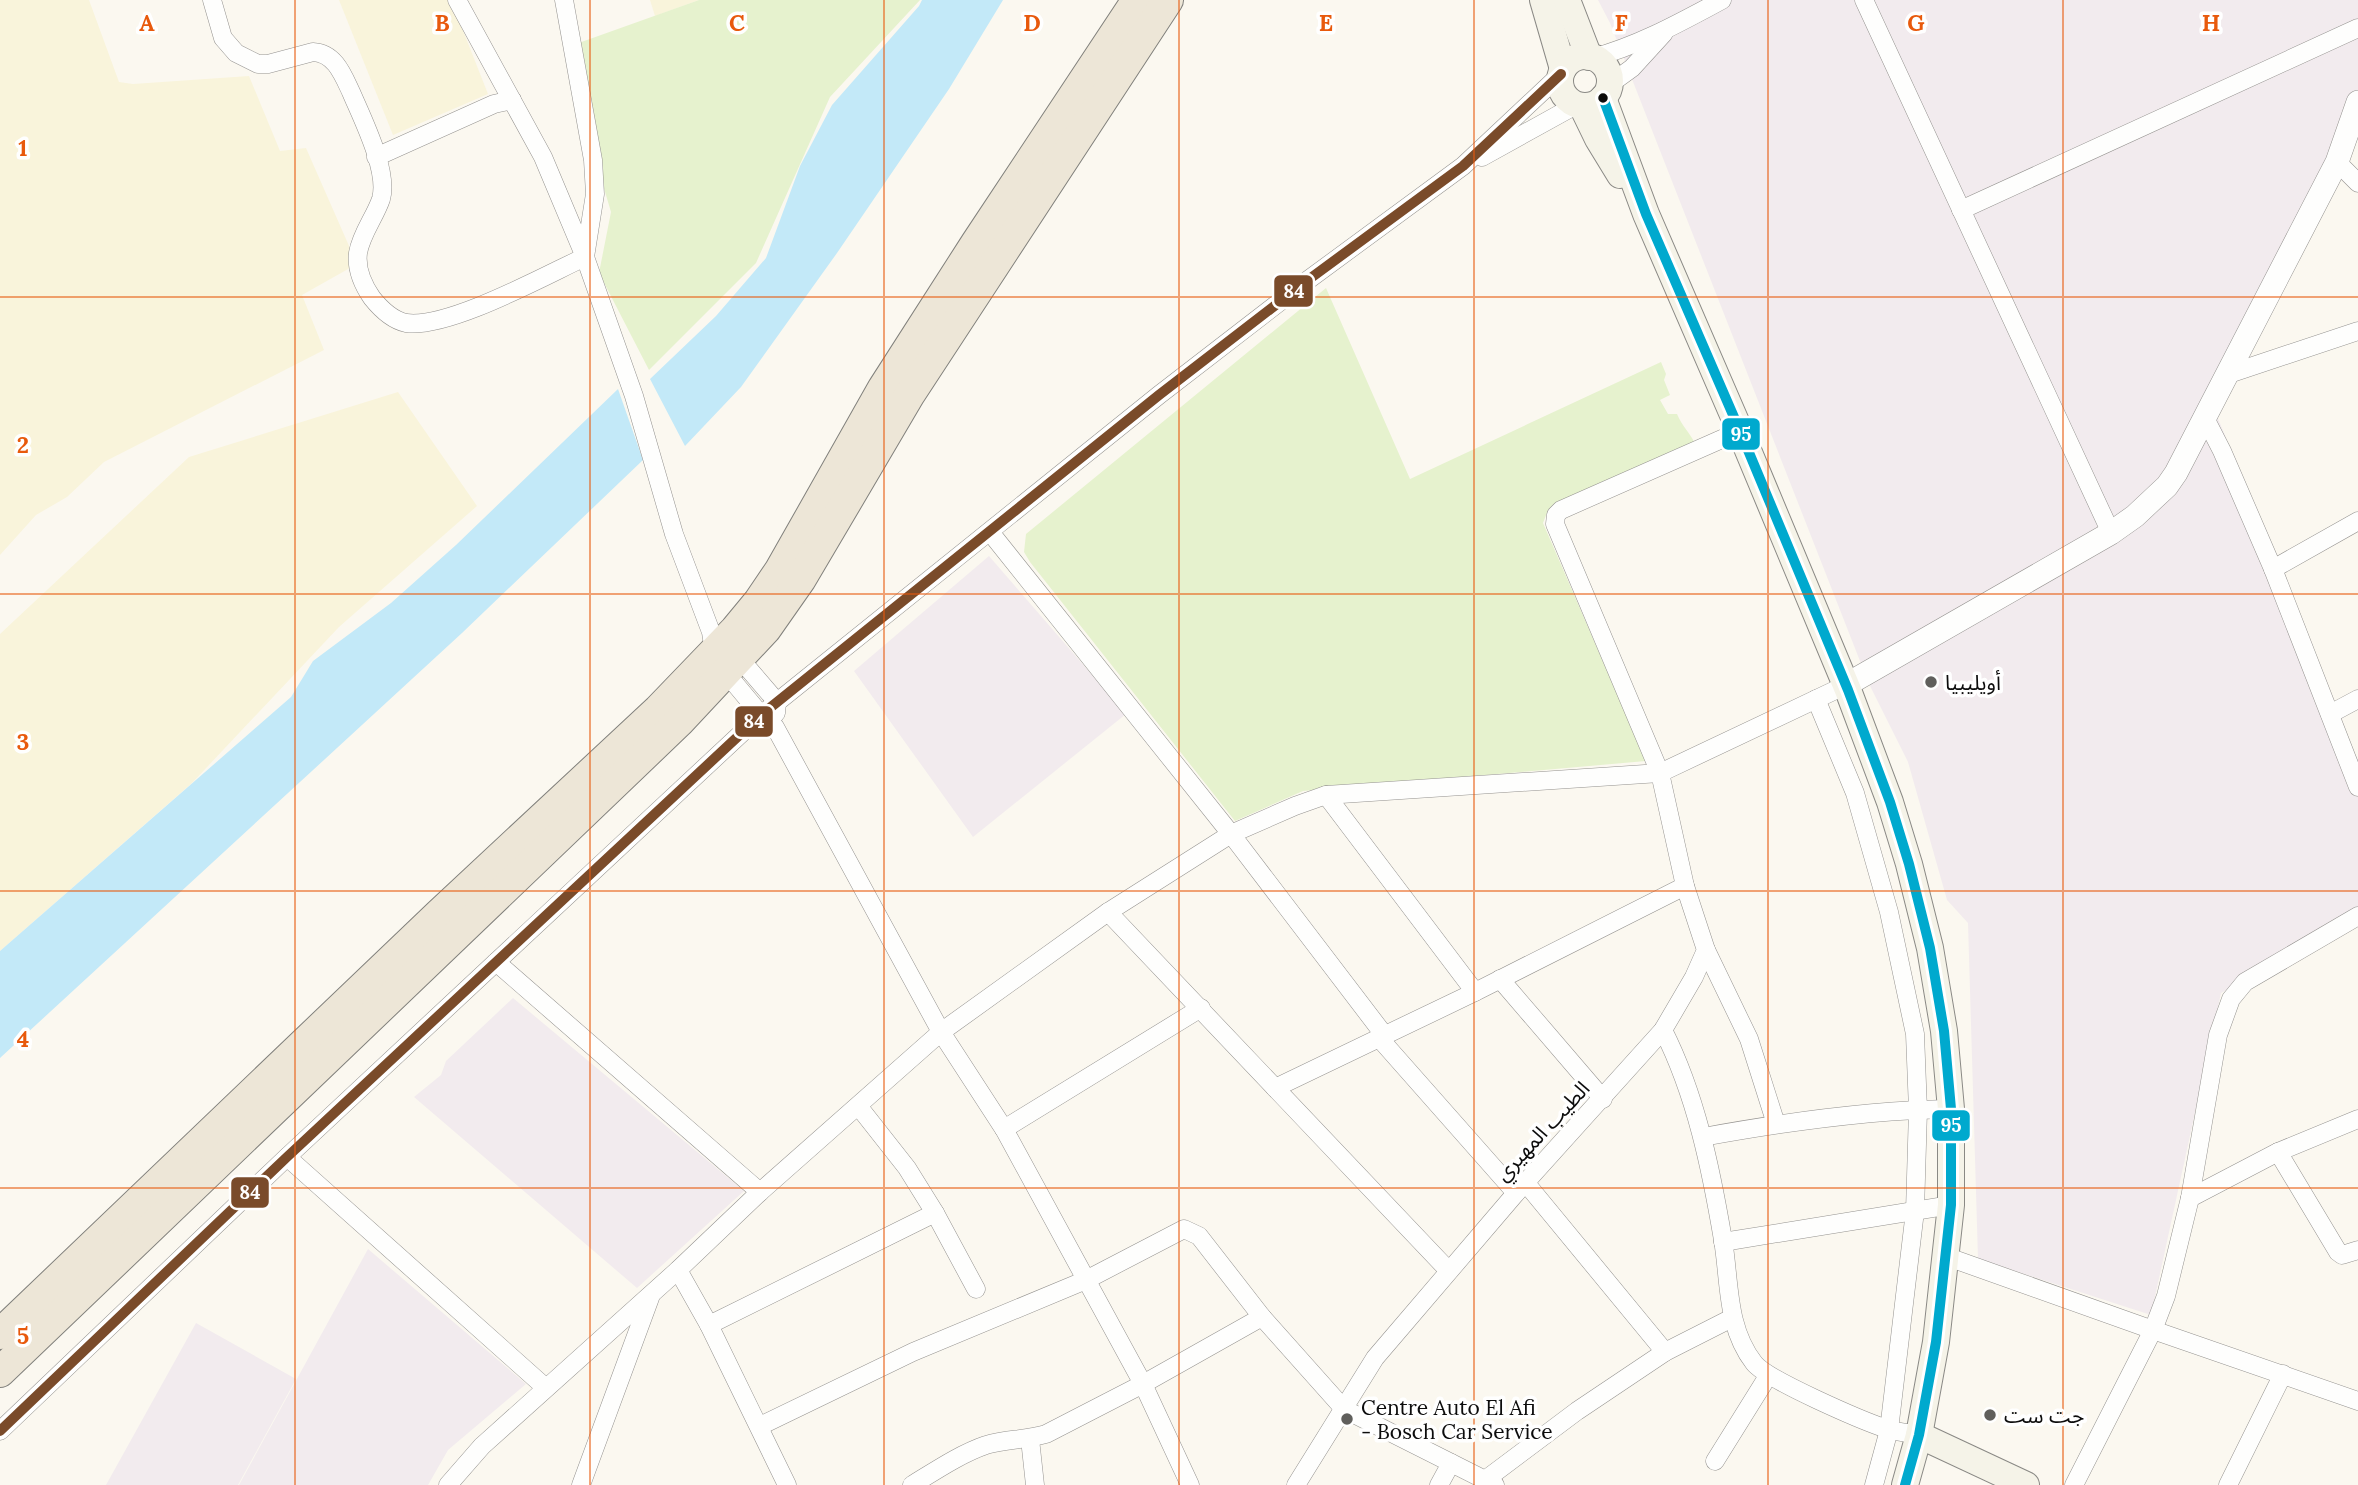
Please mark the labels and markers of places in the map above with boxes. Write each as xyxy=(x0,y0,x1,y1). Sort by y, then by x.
unlabelled marker xyxy=(1596,91,1610,105)
place label: أويليبيا xyxy=(1945,669,2001,696)
marker: أويليبيا xyxy=(1923,674,1939,690)
place label: Centre Auto El Afi - Bosch Car Service xyxy=(1361,1394,1553,1445)
place label: جت ست xyxy=(2004,1402,2084,1429)
marker: جت ست xyxy=(1982,1407,1998,1423)
marker: Centre Auto El Afi - Bosch Car Service xyxy=(1339,1411,1355,1427)

